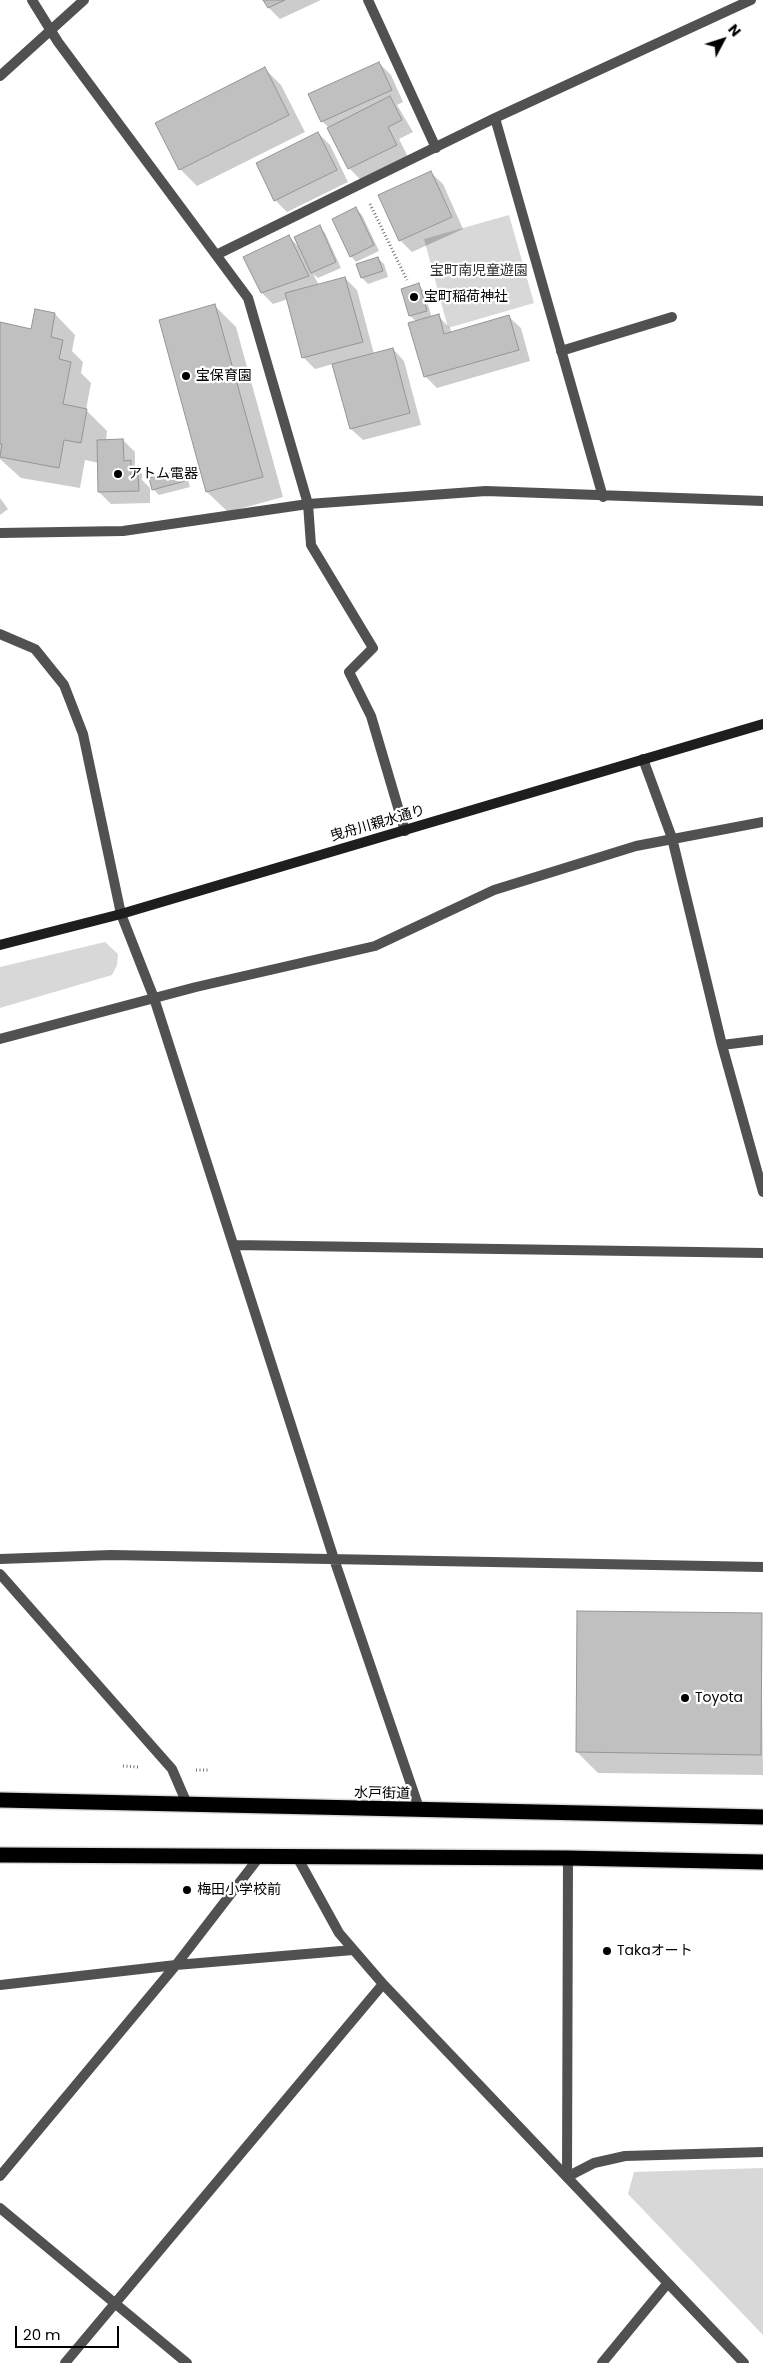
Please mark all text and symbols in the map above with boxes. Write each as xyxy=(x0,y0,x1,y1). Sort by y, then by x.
north arrow xyxy=(698,15,748,65)
text: N xyxy=(723,20,746,41)
park label: 宝町南児童遊園 xyxy=(430,263,528,279)
place label: 宝町稲荷神社 xyxy=(424,289,508,305)
marker: 宝町稲荷神社 xyxy=(408,291,420,303)
place label: 宝保育園 xyxy=(196,368,252,384)
marker: 宝保育園 xyxy=(180,370,192,382)
place label: アトム電器 xyxy=(128,466,198,482)
marker: アトム電器 xyxy=(112,468,124,480)
street label: 曳舟川親水通り xyxy=(329,802,427,846)
place label: Toyota xyxy=(695,1690,743,1706)
marker: Toyota xyxy=(679,1692,691,1704)
street label: 水戸街道 xyxy=(354,1785,410,1803)
place label: 梅田小学校前 xyxy=(197,1882,281,1898)
marker: 梅田小学校前 xyxy=(181,1884,193,1896)
place label: Takaオート xyxy=(617,1943,693,1959)
marker: Takaオート xyxy=(601,1945,613,1957)
scale bar xyxy=(18,2316,121,2348)
text: 20 m xyxy=(23,2324,61,2345)

